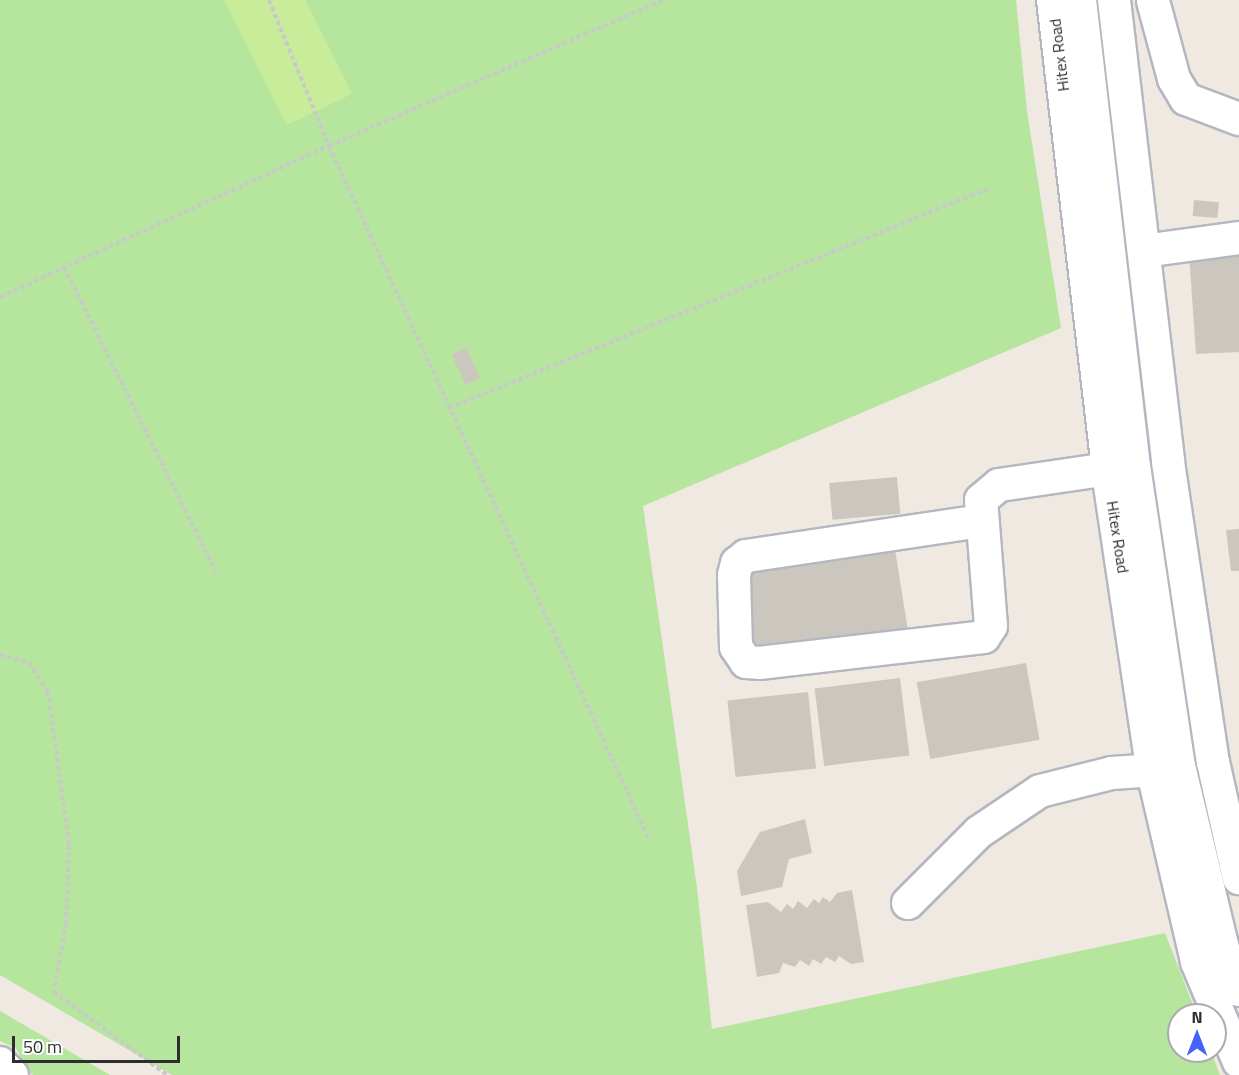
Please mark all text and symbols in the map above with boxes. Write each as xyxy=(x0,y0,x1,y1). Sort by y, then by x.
street label: Hitex Road xyxy=(1045,17,1073,93)
street label: Hitex Road xyxy=(1103,499,1133,575)
north arrow xyxy=(1167,1003,1227,1063)
text: N xyxy=(1191,1005,1203,1029)
scale bar xyxy=(15,1024,183,1062)
text: 50 m xyxy=(23,1033,62,1060)

